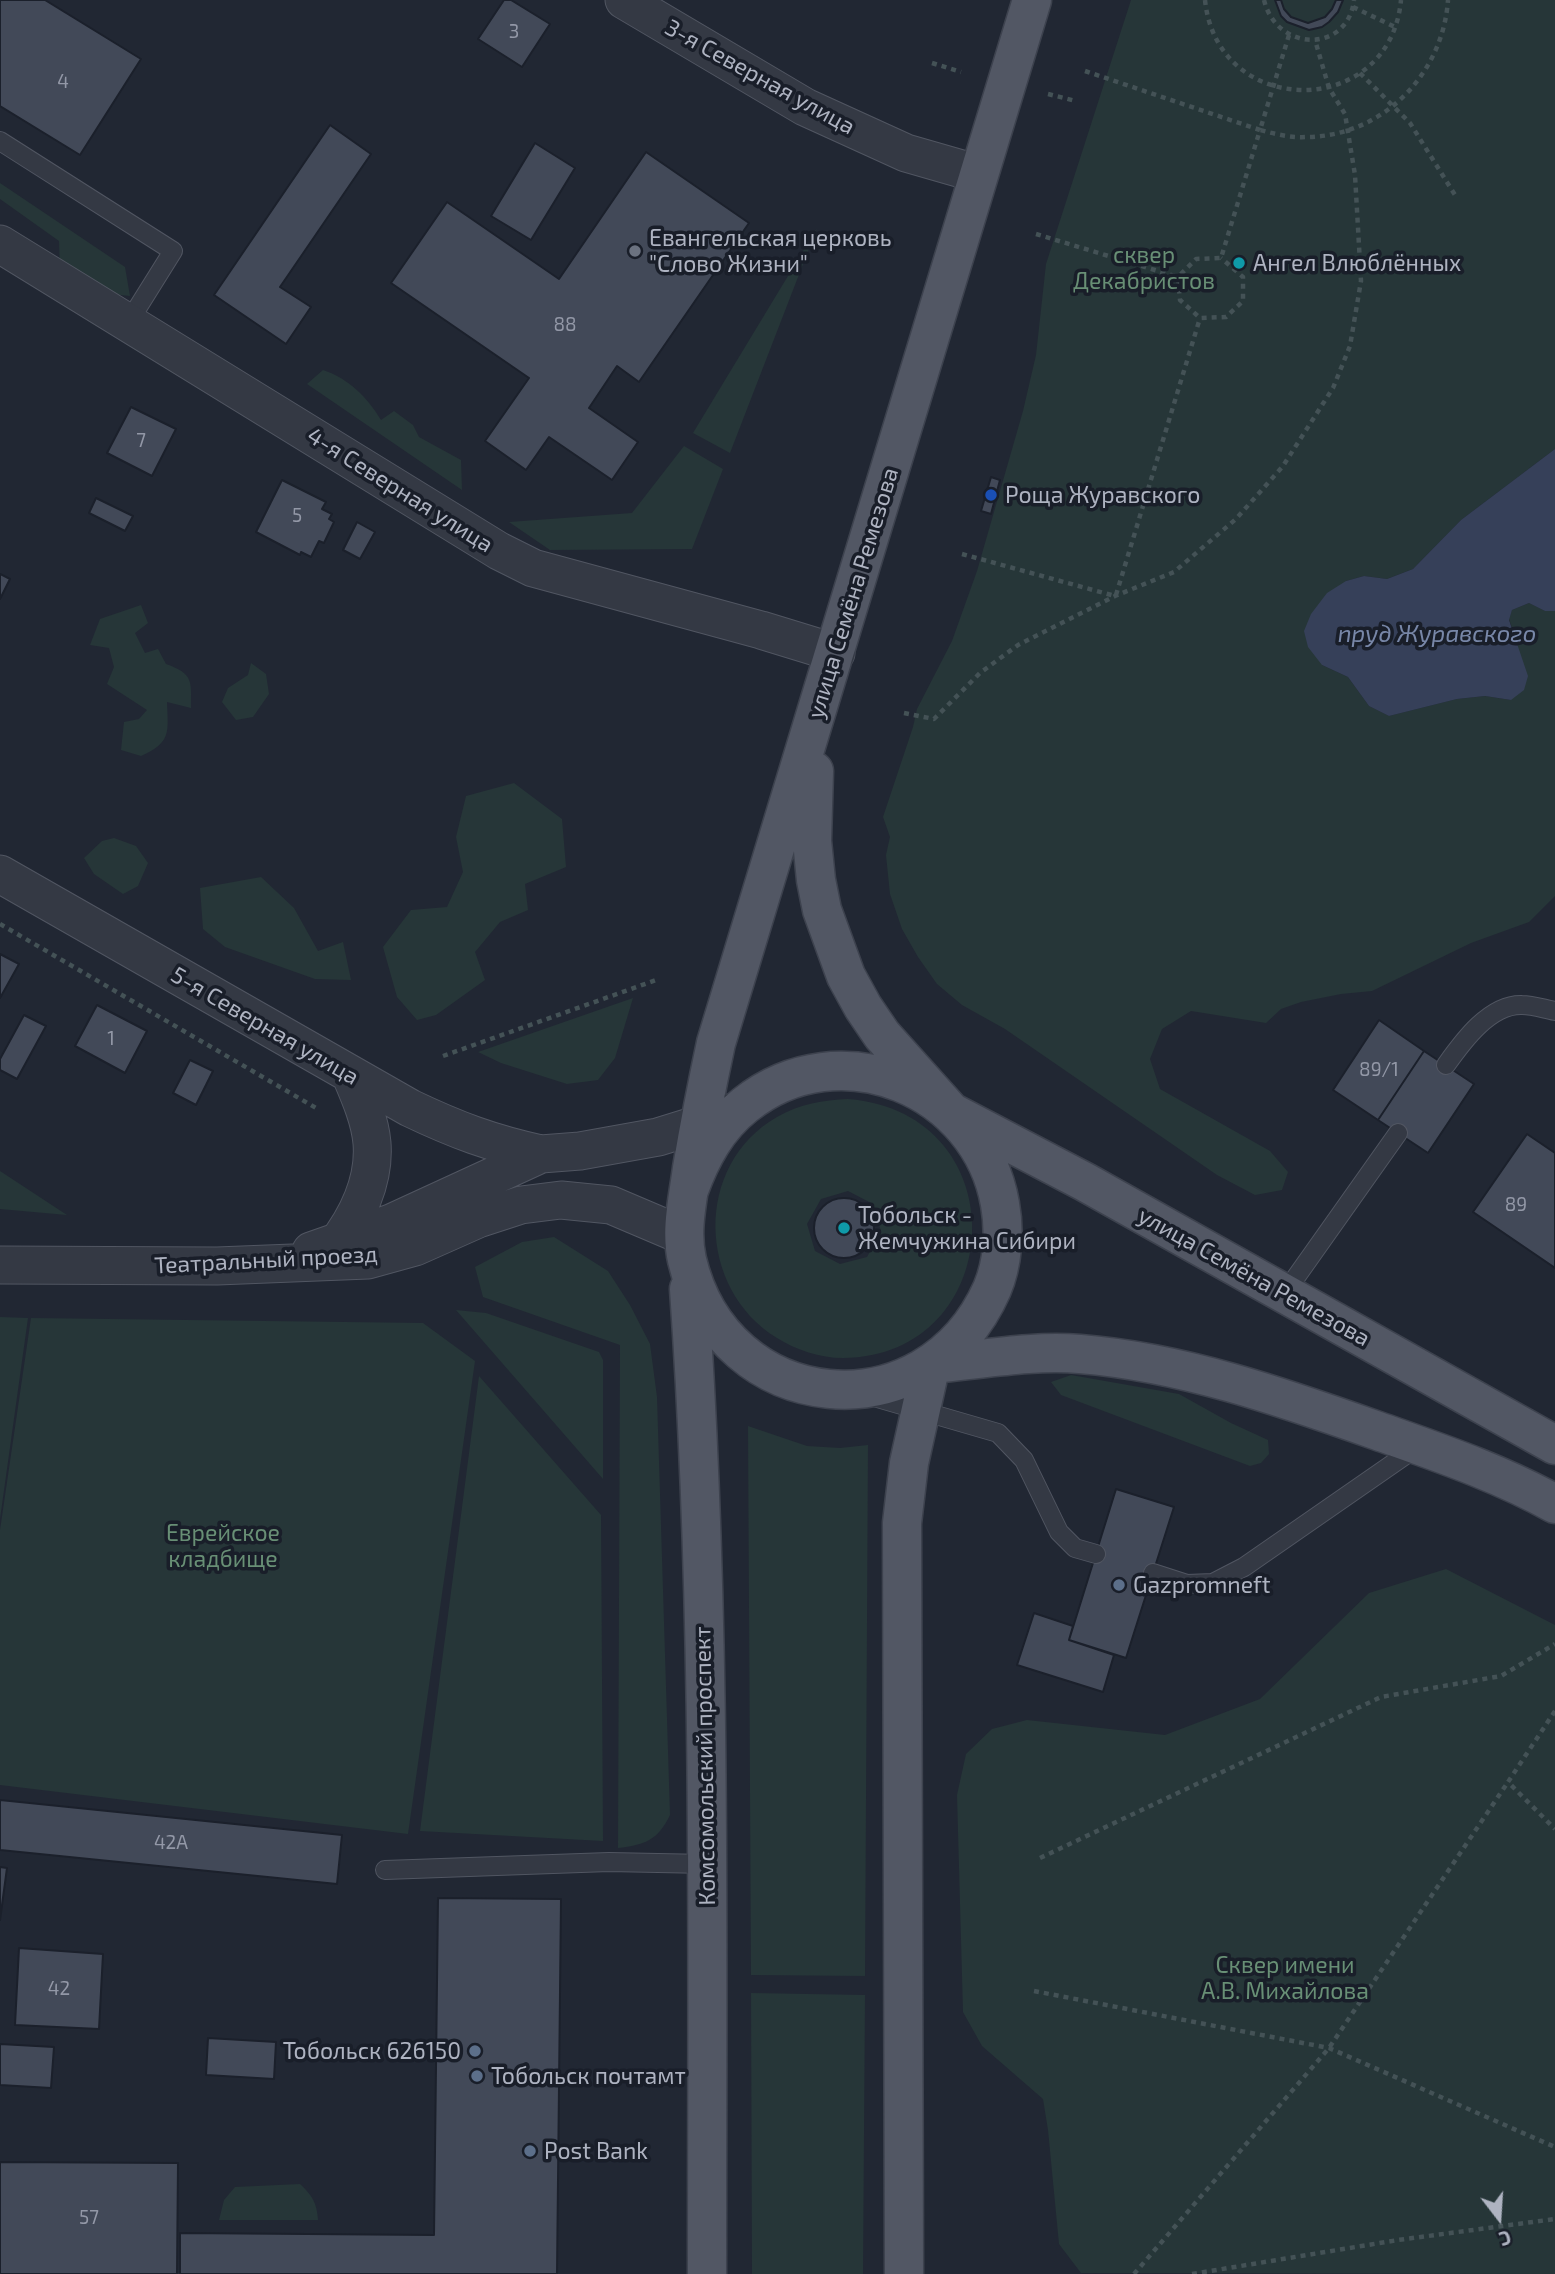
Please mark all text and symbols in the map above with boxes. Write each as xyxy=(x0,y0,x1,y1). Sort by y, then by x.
street label: 3-я Северная улица xyxy=(660,13,860,141)
house number: 3 xyxy=(509,21,519,43)
house number: 4 xyxy=(57,71,69,93)
place label: Евангельская церковь "Слово Жизни" xyxy=(649,224,892,278)
park label: сквер Декабристов xyxy=(1073,241,1215,295)
marker: Евангельская церковь "Слово Жизни" xyxy=(627,243,643,259)
place label: Ангел Влюблённых xyxy=(1253,249,1461,277)
marker: Ангел Влюблённых xyxy=(1231,255,1247,271)
house number: 88 xyxy=(553,314,577,336)
street label: 4-я Северная улица xyxy=(302,422,498,558)
house number: 7 xyxy=(136,430,146,452)
street label: улица Семёна Ремезова xyxy=(802,464,904,722)
place label: Роща Журавского xyxy=(1005,481,1200,509)
marker: Роща Журавского xyxy=(983,487,999,503)
house number: 5 xyxy=(292,505,302,527)
water label: пруд Журавского xyxy=(1338,620,1536,648)
street label: 5-я Северная улица xyxy=(166,961,364,1091)
house number: 1 xyxy=(107,1028,115,1050)
house number: 89/1 xyxy=(1359,1059,1399,1081)
house number: 89 xyxy=(1505,1194,1527,1216)
place label: Тобольск - Жемчужина Сибири xyxy=(858,1201,1076,1255)
street label: улица Семёна Ремезова xyxy=(1133,1202,1375,1352)
marker: Тобольск - Жемчужина Сибири xyxy=(836,1220,852,1236)
street label: Театральный проезд xyxy=(154,1240,378,1280)
park label: Еврейское кладбище xyxy=(166,1519,280,1573)
place label: Gazpromneft xyxy=(1133,1571,1270,1599)
marker: Gazpromneft xyxy=(1111,1577,1127,1593)
street label: Комсомольский проспект xyxy=(689,1626,721,1906)
house number: 42А xyxy=(154,1832,188,1854)
park label: Сквер имени А.В. Михайлова xyxy=(1201,1951,1369,2005)
house number: 42 xyxy=(48,1978,70,2000)
place label: Тобольск 626150 xyxy=(283,2037,461,2065)
marker: Тобольск 626150 xyxy=(467,2043,483,2059)
place label: Тобольск почтамт xyxy=(491,2062,686,2090)
marker: Тобольск почтамт xyxy=(469,2068,485,2084)
place label: Post Bank xyxy=(544,2137,648,2165)
marker: Post Bank xyxy=(522,2143,538,2159)
north arrow xyxy=(1464,2183,1534,2253)
house number: 57 xyxy=(79,2207,99,2229)
text: С xyxy=(1497,2226,1514,2251)

